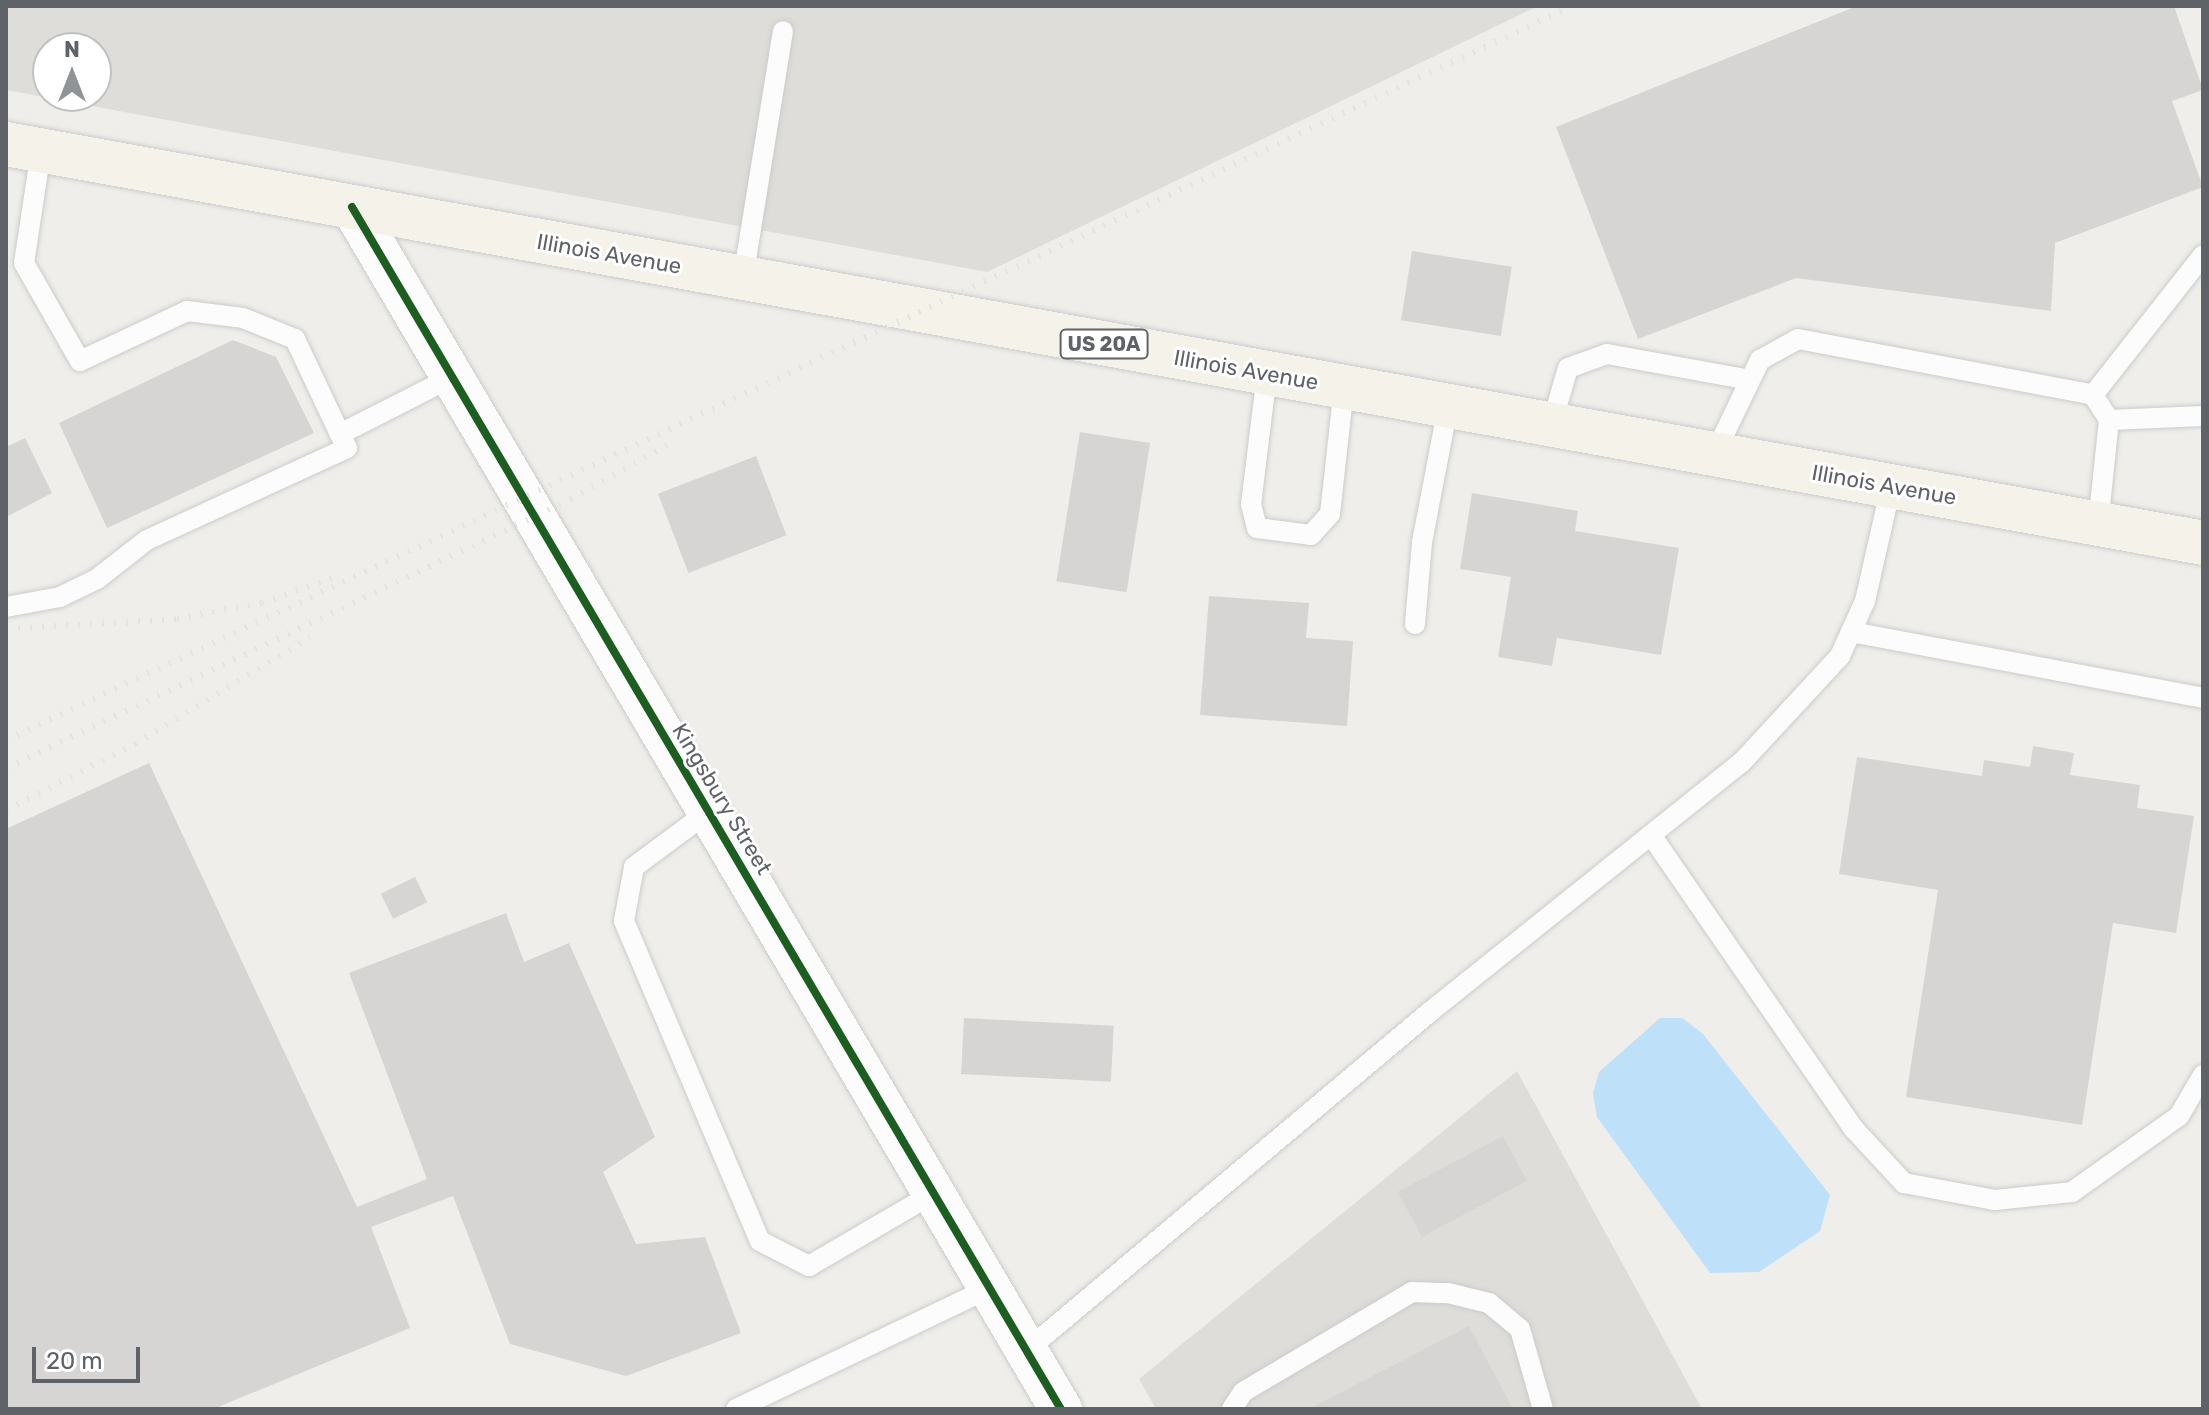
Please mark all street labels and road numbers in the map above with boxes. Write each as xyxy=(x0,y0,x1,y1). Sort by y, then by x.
street label: Illinois Avenue xyxy=(534,228,684,280)
road number: US 20A xyxy=(1058,328,1150,360)
street label: Illinois Avenue xyxy=(1171,344,1321,396)
street label: Illinois Avenue xyxy=(1809,459,1959,511)
street label: Kingsbury Street xyxy=(666,718,778,880)

